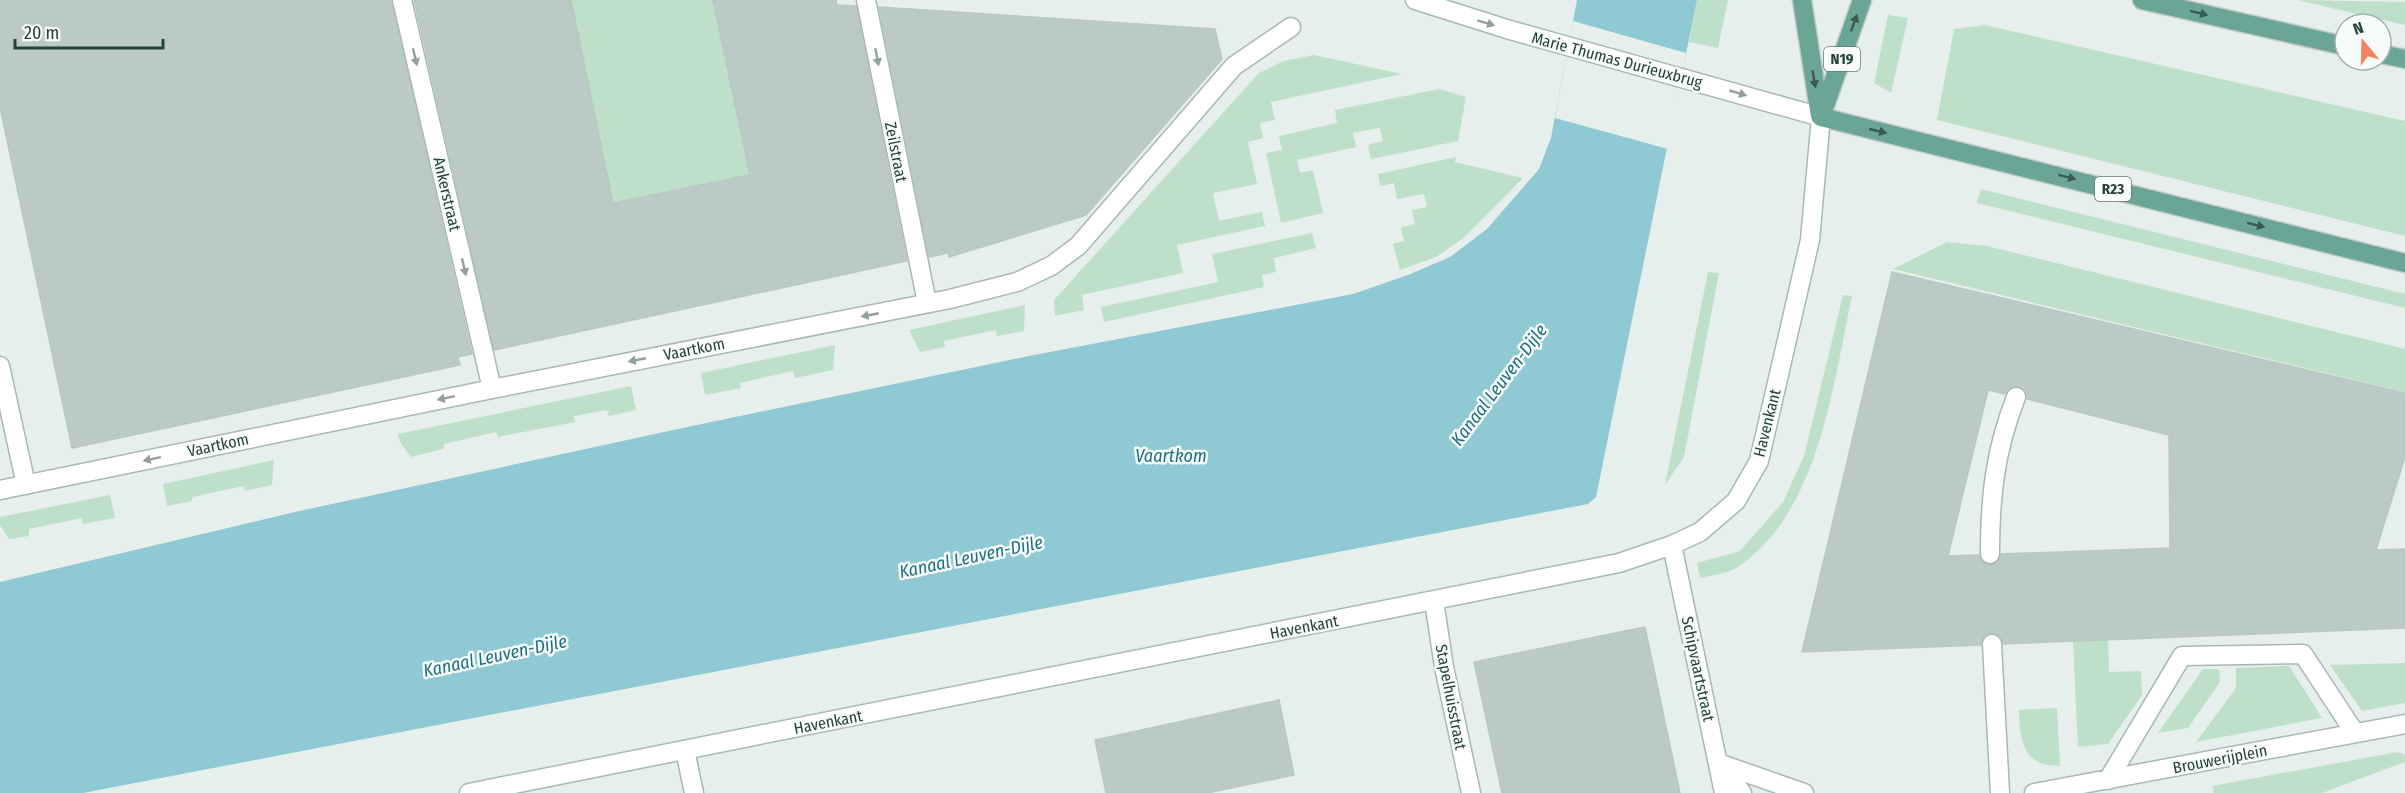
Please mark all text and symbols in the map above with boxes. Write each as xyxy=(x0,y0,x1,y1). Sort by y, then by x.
one-way arrow xyxy=(2190,8,2208,18)
scale bar xyxy=(15,12,164,50)
north arrow xyxy=(2333,12,2393,72)
one-way arrow xyxy=(1850,14,1860,32)
text: N xyxy=(2351,18,2366,39)
one-way arrow xyxy=(1477,19,1495,28)
text: 20 m xyxy=(24,22,59,44)
street label: Marie Thumas Durieuxbrug xyxy=(1530,28,1705,92)
road number: N19 xyxy=(1824,47,1860,71)
one-way arrow xyxy=(411,48,420,67)
one-way arrow xyxy=(873,48,882,67)
one-way arrow xyxy=(1810,69,1819,88)
one-way arrow xyxy=(1729,89,1747,98)
street label: Zeilstraat xyxy=(881,120,911,185)
one-way arrow xyxy=(1868,126,1887,136)
street label: Ankerstraat xyxy=(429,155,465,234)
one-way arrow xyxy=(2058,173,2076,183)
road number: R23 xyxy=(2095,177,2131,201)
one-way arrow xyxy=(2247,221,2265,230)
one-way arrow xyxy=(460,258,469,277)
one-way arrow xyxy=(860,311,879,320)
water label: Kanaal Leuven-Dijle xyxy=(1446,320,1552,450)
street label: Vaartkom xyxy=(662,334,726,364)
one-way arrow xyxy=(627,356,646,365)
street label: Havenkant xyxy=(1749,386,1785,459)
one-way arrow xyxy=(436,394,455,403)
street label: Vaartkom xyxy=(186,429,250,461)
water label: Vaartkom xyxy=(1135,445,1207,467)
one-way arrow xyxy=(142,455,161,464)
water label: Kanaal Leuven-Dijle xyxy=(897,531,1045,583)
street label: Havenkant xyxy=(1268,611,1341,643)
street label: Schipvaartstraat xyxy=(1678,615,1719,724)
water label: Kanaal Leuven-Dijle xyxy=(421,630,569,682)
street label: Stapelhuisstraat xyxy=(1431,643,1471,752)
street label: Havenkant xyxy=(792,706,865,738)
street label: Brouwerijplein xyxy=(2171,741,2269,777)

